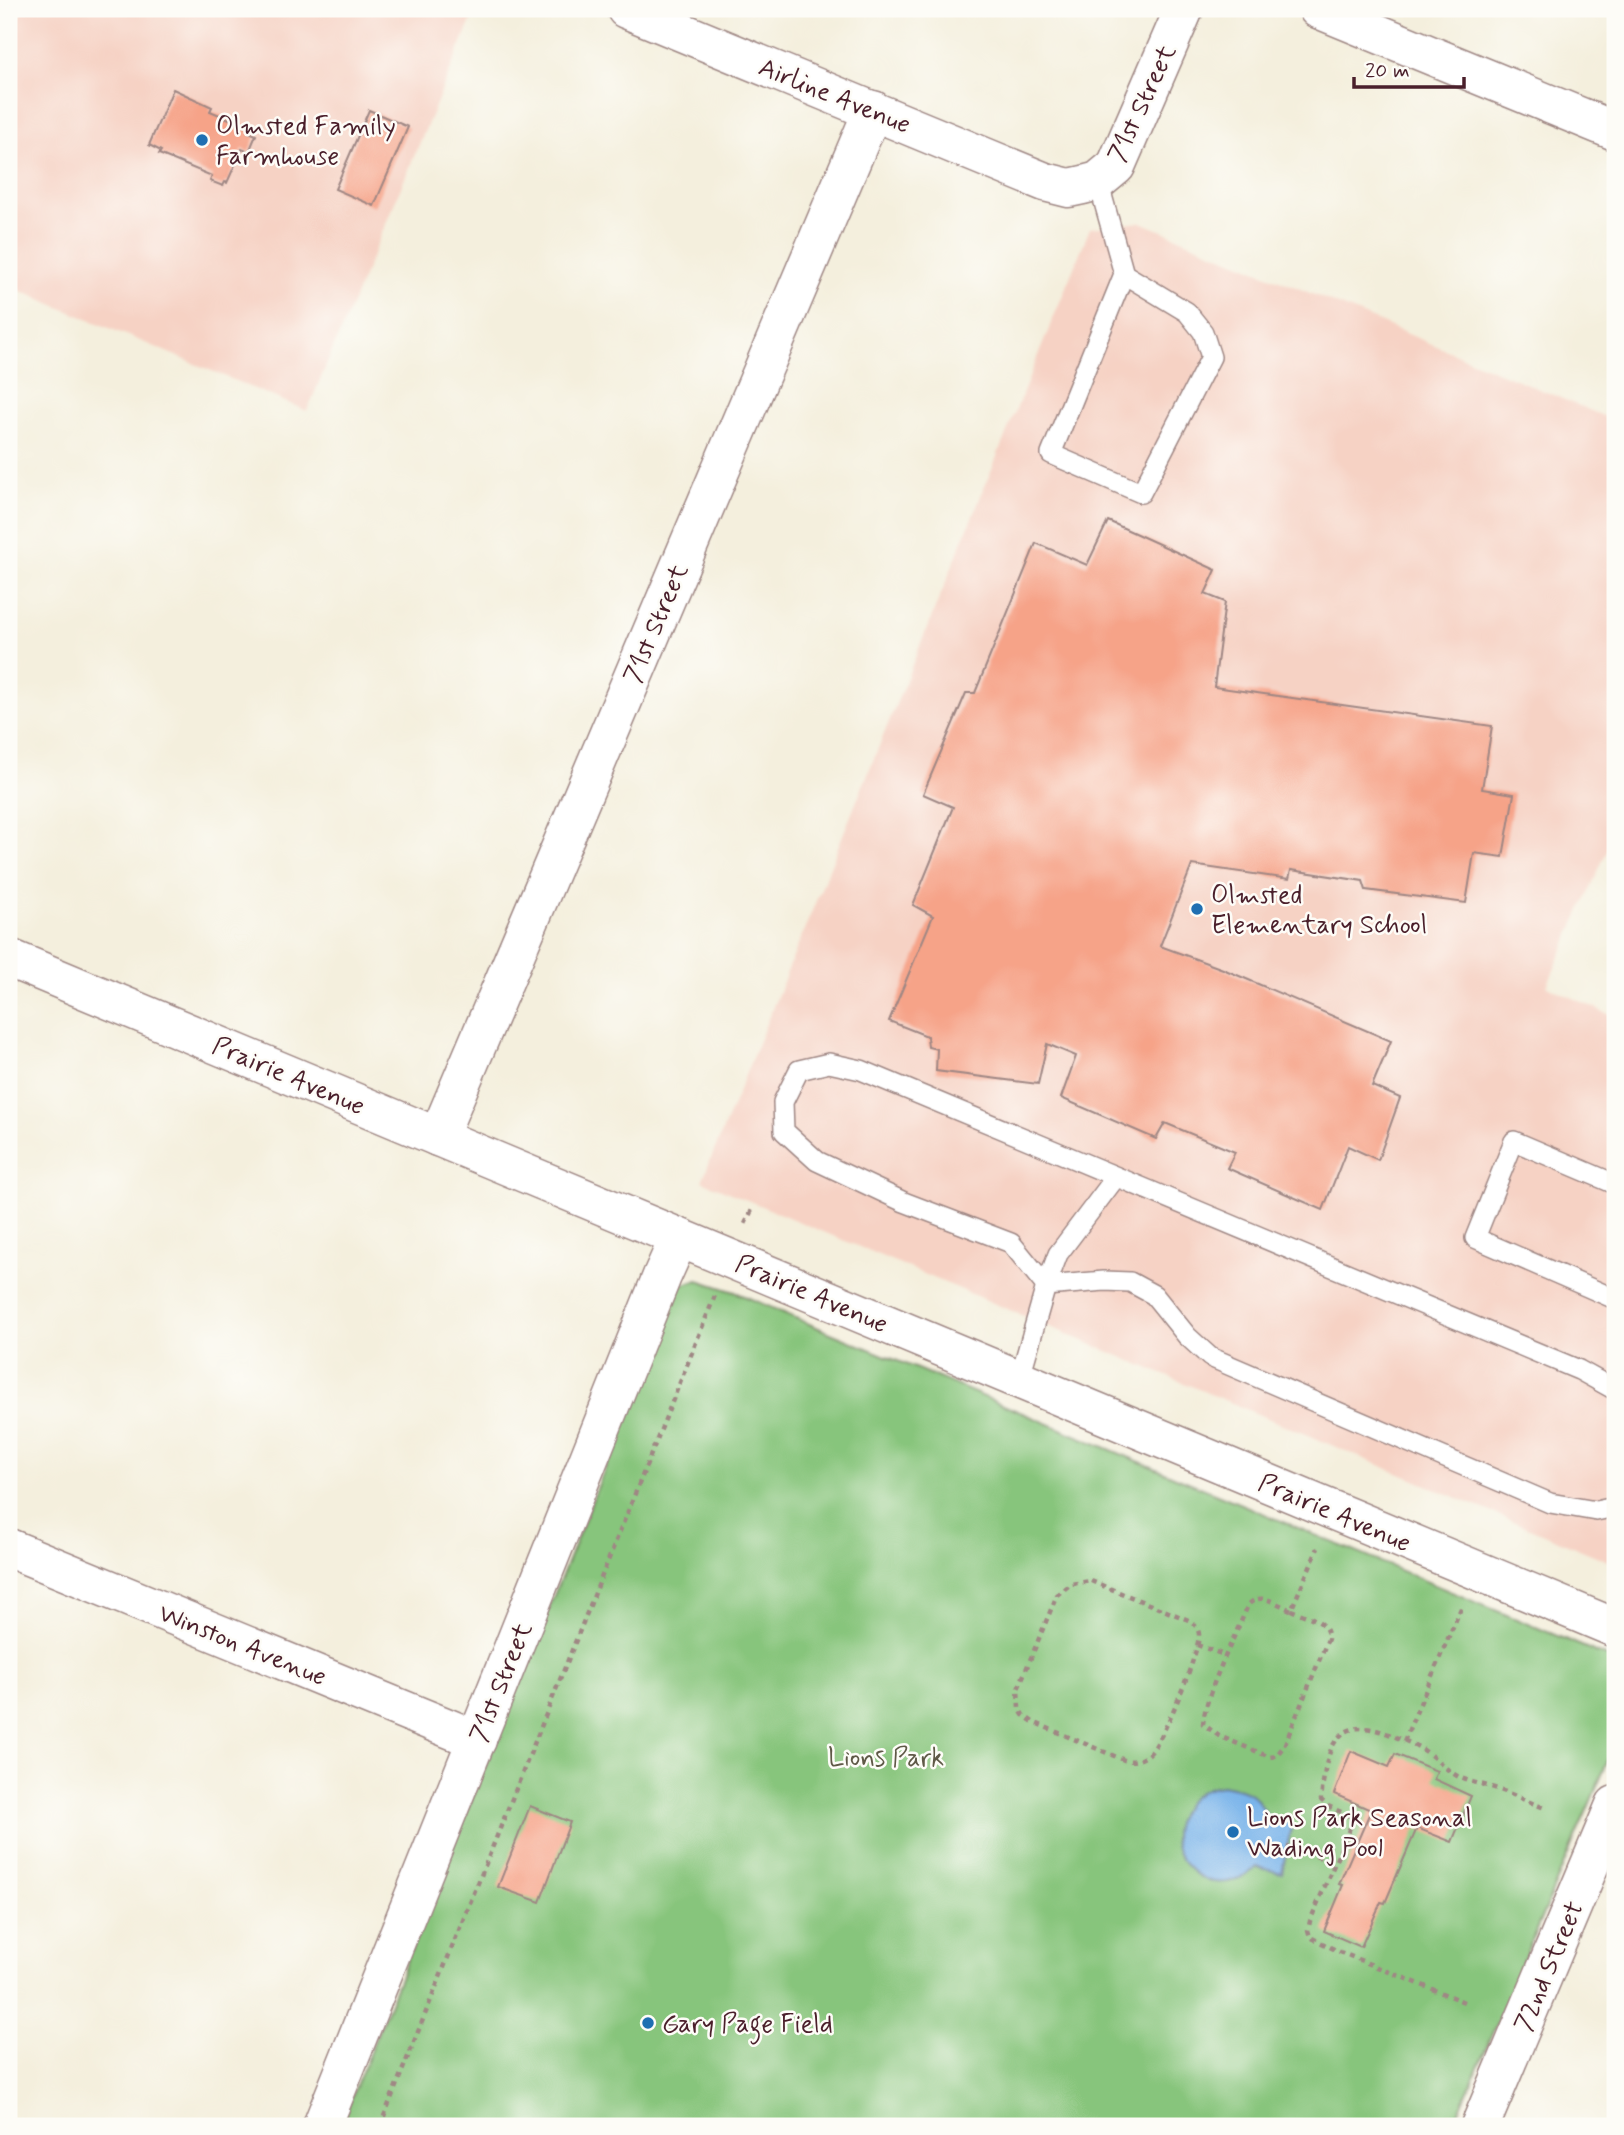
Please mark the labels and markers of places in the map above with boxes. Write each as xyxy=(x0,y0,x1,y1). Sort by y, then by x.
place label: Olmsted Family Farmhouse xyxy=(216,110,396,174)
marker: Olmsted Family Farmhouse xyxy=(194,132,210,148)
place label: Olmsted Elementary School xyxy=(1211,879,1427,943)
marker: Olmsted Elementary School xyxy=(1189,901,1205,917)
place label: Lions Park Seasonal Wading Pool xyxy=(1247,1802,1472,1866)
marker: Lions Park Seasonal Wading Pool xyxy=(1225,1824,1241,1840)
place label: Gary Page Field xyxy=(662,2008,833,2045)
marker: Gary Page Field xyxy=(640,2015,656,2031)

